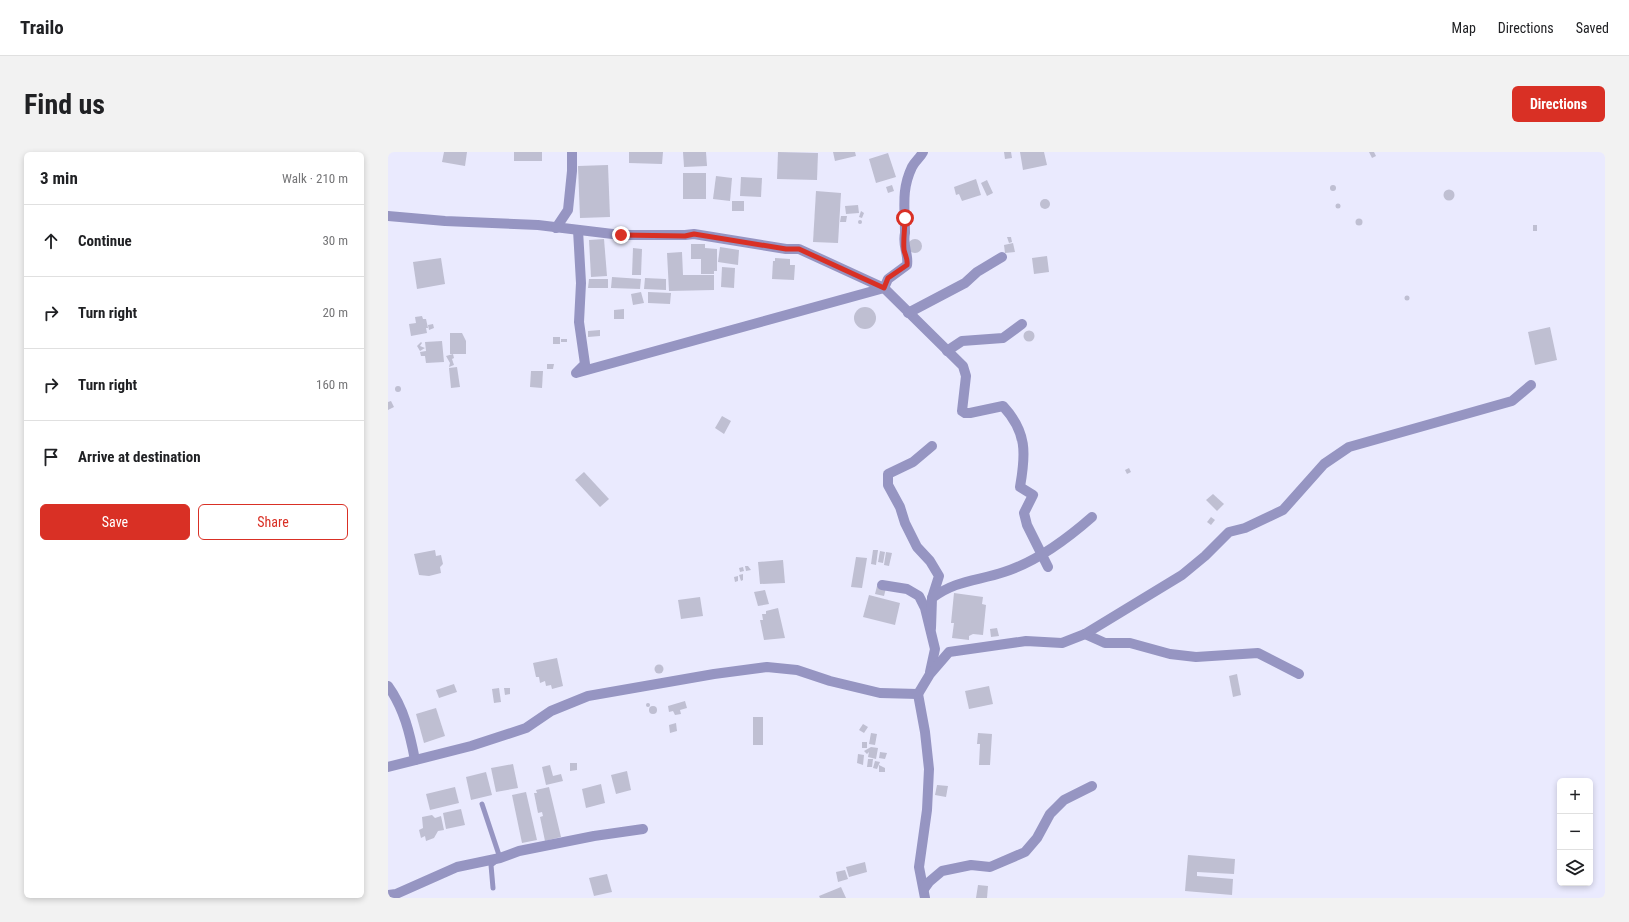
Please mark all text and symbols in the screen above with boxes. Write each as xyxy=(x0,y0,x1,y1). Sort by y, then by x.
text: Trailo xyxy=(20,16,64,39)
text: Map xyxy=(1452,20,1476,36)
text: Directions xyxy=(1498,20,1554,36)
text: Saved xyxy=(1576,20,1609,36)
button: Directions xyxy=(1512,86,1605,122)
text: Find us xyxy=(24,88,105,121)
text: 3 min xyxy=(40,168,78,188)
text: Walk · 210 m xyxy=(282,171,348,186)
route start xyxy=(896,209,914,227)
route end xyxy=(612,226,630,244)
icon: ahead xyxy=(40,230,62,252)
text: Continue xyxy=(78,232,132,250)
text: 30 m xyxy=(322,233,348,248)
icon: right xyxy=(40,302,62,324)
text: Turn right xyxy=(78,304,137,322)
text: 20 m xyxy=(322,305,348,320)
icon: right xyxy=(40,374,62,396)
text: Turn right xyxy=(78,376,137,394)
text: 160 m xyxy=(316,377,348,392)
icon: arrive xyxy=(40,446,62,468)
text: Arrive at destination xyxy=(78,448,201,466)
button: Save xyxy=(40,504,190,540)
button: Share xyxy=(198,504,348,540)
map controls xyxy=(1557,778,1593,886)
button: + xyxy=(1557,778,1593,814)
button: − xyxy=(1557,814,1593,850)
button: layers xyxy=(1557,850,1593,886)

